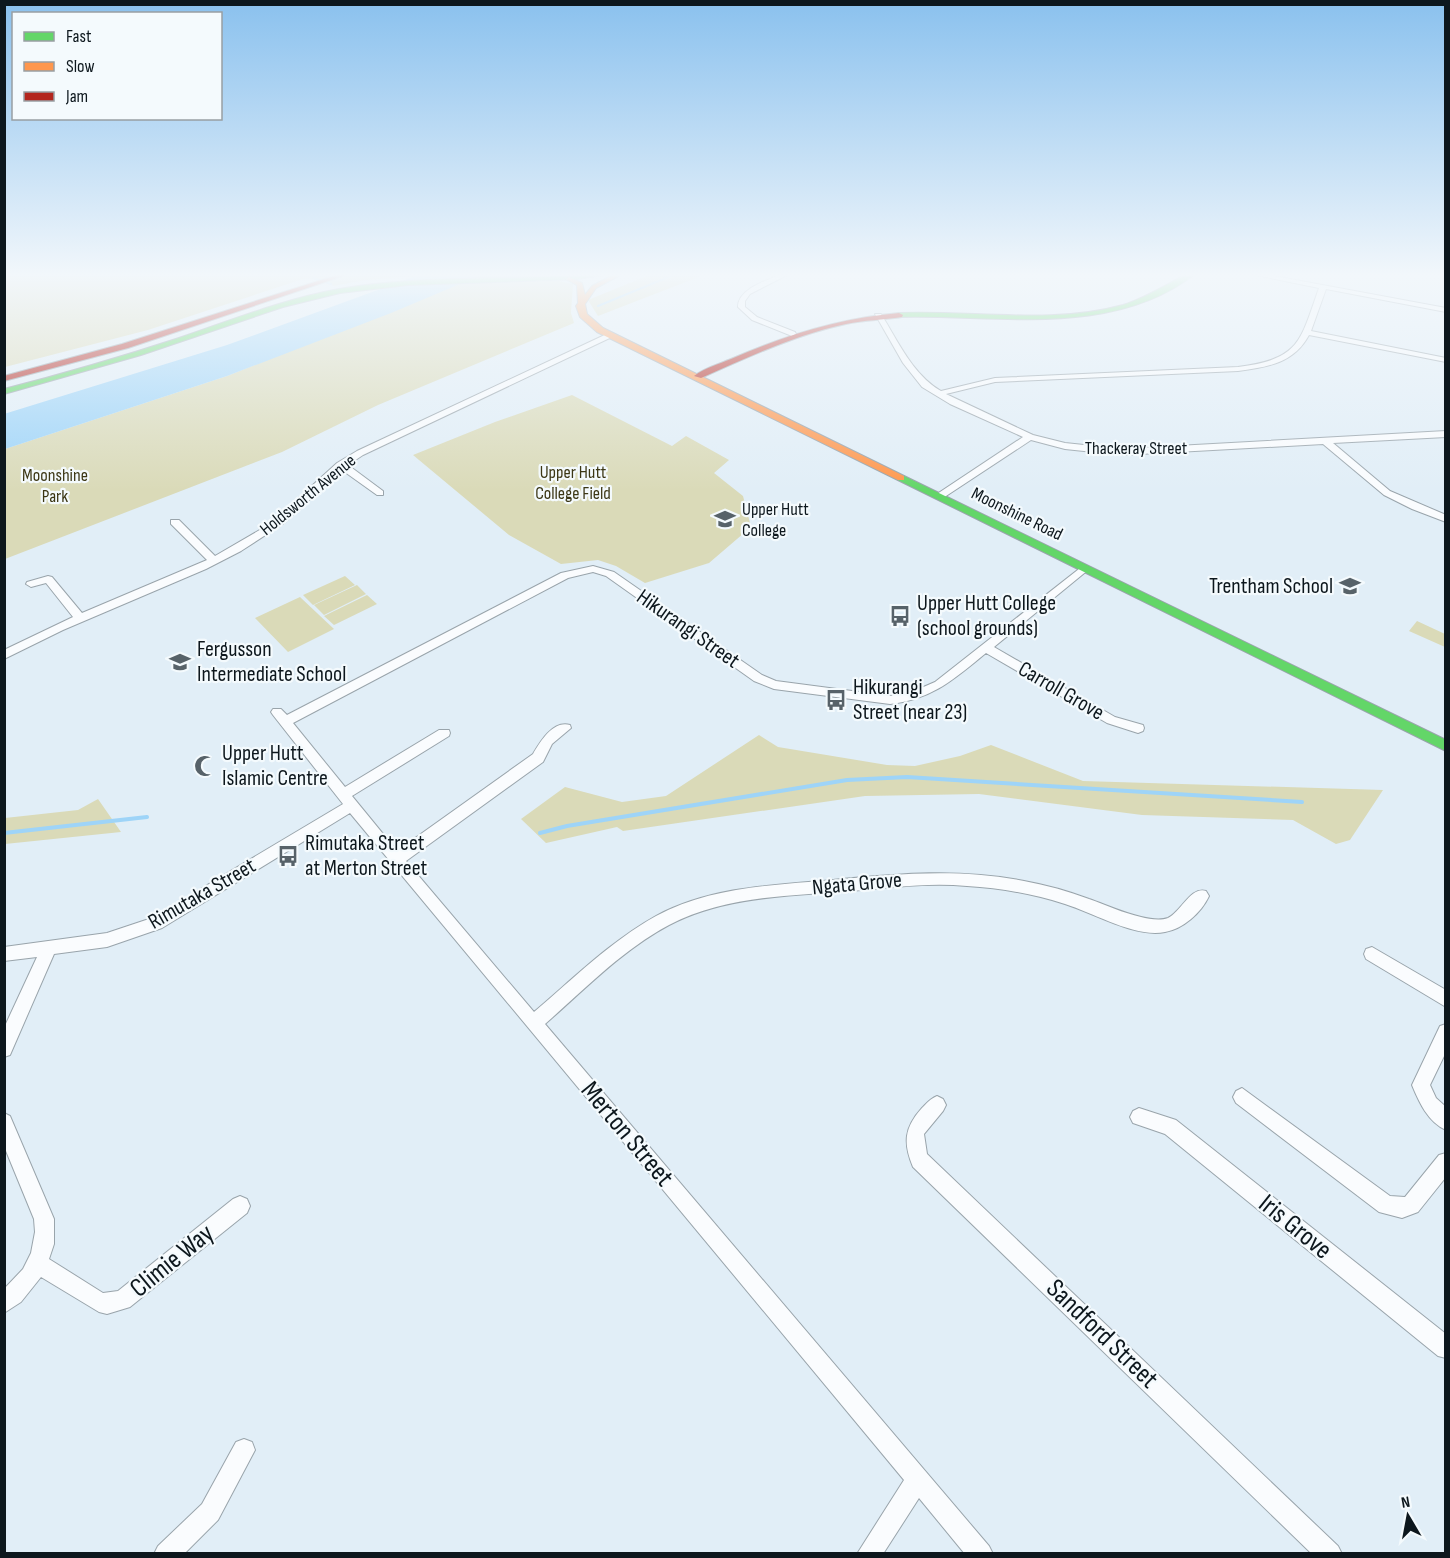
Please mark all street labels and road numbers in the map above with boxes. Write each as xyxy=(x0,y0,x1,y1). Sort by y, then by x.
street label: Thackeray Street xyxy=(1085,438,1188,459)
street label: Holdsworth Avenue xyxy=(256,450,360,540)
street label: Moonshine Road xyxy=(968,483,1066,545)
street label: Hikurangi Street xyxy=(631,584,745,674)
street label: Carroll Grove xyxy=(1013,656,1109,726)
street label: Rimutaka Street xyxy=(144,852,261,936)
street label: Ngata Grove xyxy=(811,867,903,901)
street label: Merton Street xyxy=(574,1075,680,1193)
street label: Iris Grove xyxy=(1252,1188,1338,1266)
street label: Climie Way xyxy=(124,1218,220,1304)
street label: Sandford Street xyxy=(1039,1273,1165,1395)

